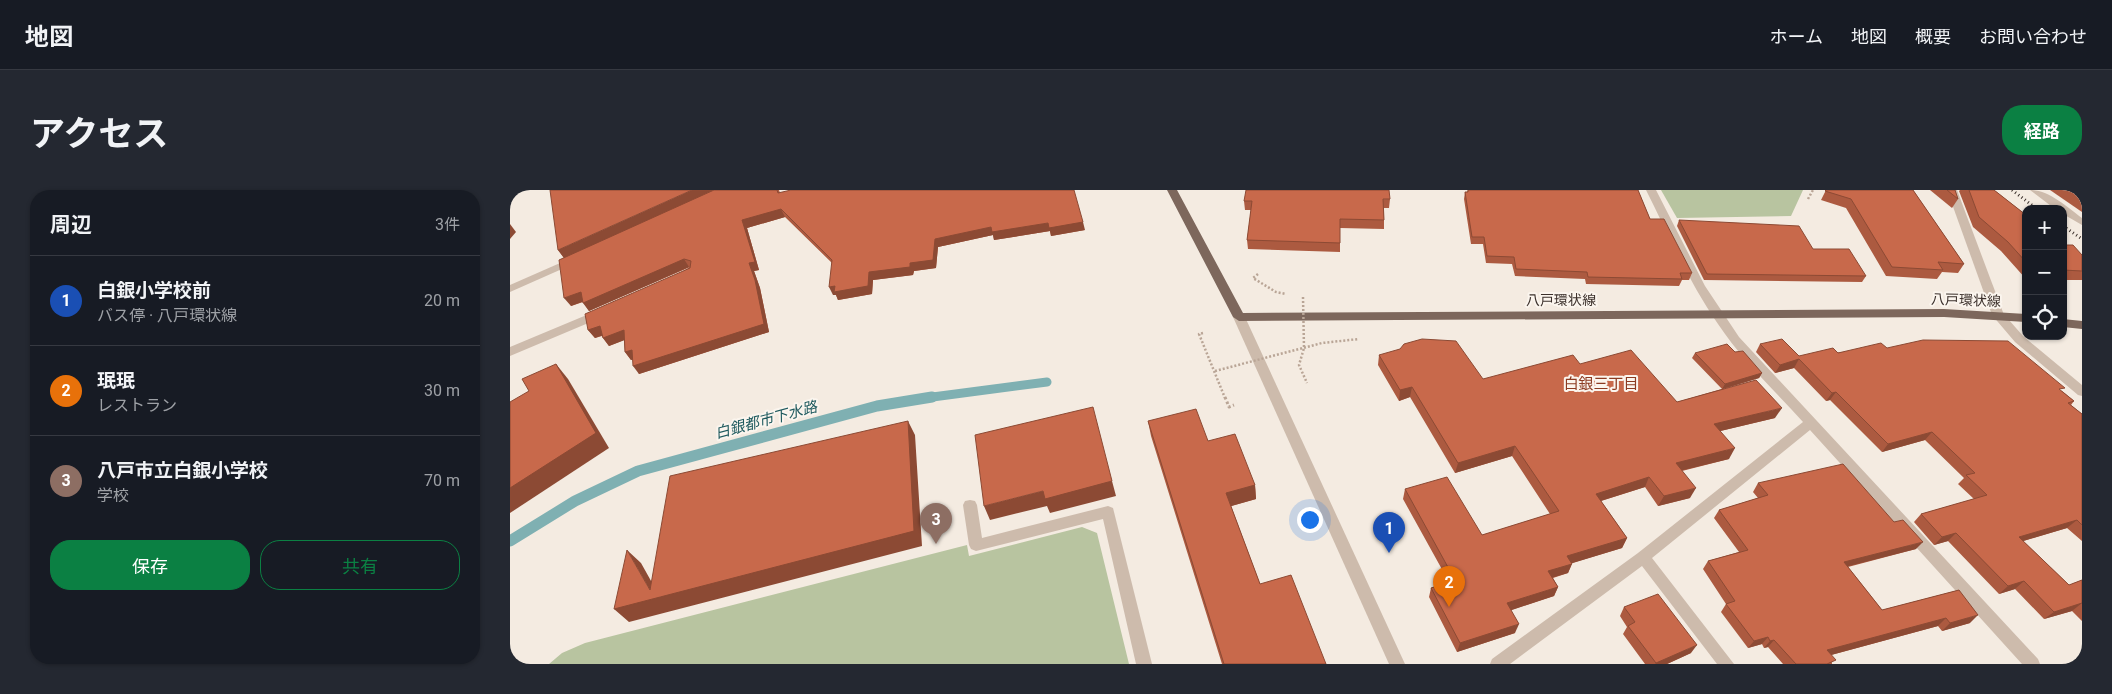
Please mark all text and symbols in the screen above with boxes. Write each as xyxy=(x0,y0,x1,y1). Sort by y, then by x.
text: 地図 xyxy=(25,23,73,51)
text: ホーム xyxy=(1770,26,1823,47)
text: 地図 xyxy=(1851,26,1887,47)
text: 概要 xyxy=(1915,26,1951,47)
text: お問い合わせ xyxy=(1979,26,2087,47)
button: 経路 xyxy=(2002,105,2082,155)
text: アクセス xyxy=(30,114,168,155)
map controls xyxy=(2022,205,2067,340)
button: + xyxy=(2022,205,2067,250)
text: 周辺 xyxy=(50,213,92,237)
text: 3件 xyxy=(435,215,460,234)
button: − xyxy=(2022,250,2067,295)
text: 白銀小学校前 xyxy=(97,279,211,302)
text: 1 xyxy=(61,291,71,310)
text: 20 m xyxy=(424,291,460,310)
street label: 八戸環状線 xyxy=(1931,291,2001,309)
street label: 八戸環状線 xyxy=(1526,292,1596,308)
button: locate xyxy=(2022,295,2067,340)
text: バス停 · 八戸環状線 xyxy=(97,306,237,325)
text: 珉珉 xyxy=(97,369,135,392)
district label: 白銀三丁目 xyxy=(1563,375,1639,393)
text: 2 xyxy=(61,381,71,400)
text: 30 m xyxy=(424,381,460,400)
text: レストラン xyxy=(97,396,177,415)
water label: 白銀都市下水路 xyxy=(713,397,821,442)
text: 八戸市立白銀小学校 xyxy=(97,459,268,482)
text: 3 xyxy=(61,471,71,490)
text: 70 m xyxy=(424,471,460,490)
text: 学校 xyxy=(97,486,129,505)
pin: 3 xyxy=(920,503,952,544)
your location xyxy=(1297,507,1323,533)
pin: 1 xyxy=(1373,512,1405,553)
button: 保存 xyxy=(50,540,250,590)
button: 共有 xyxy=(260,540,460,590)
pin: 2 xyxy=(1433,566,1465,607)

